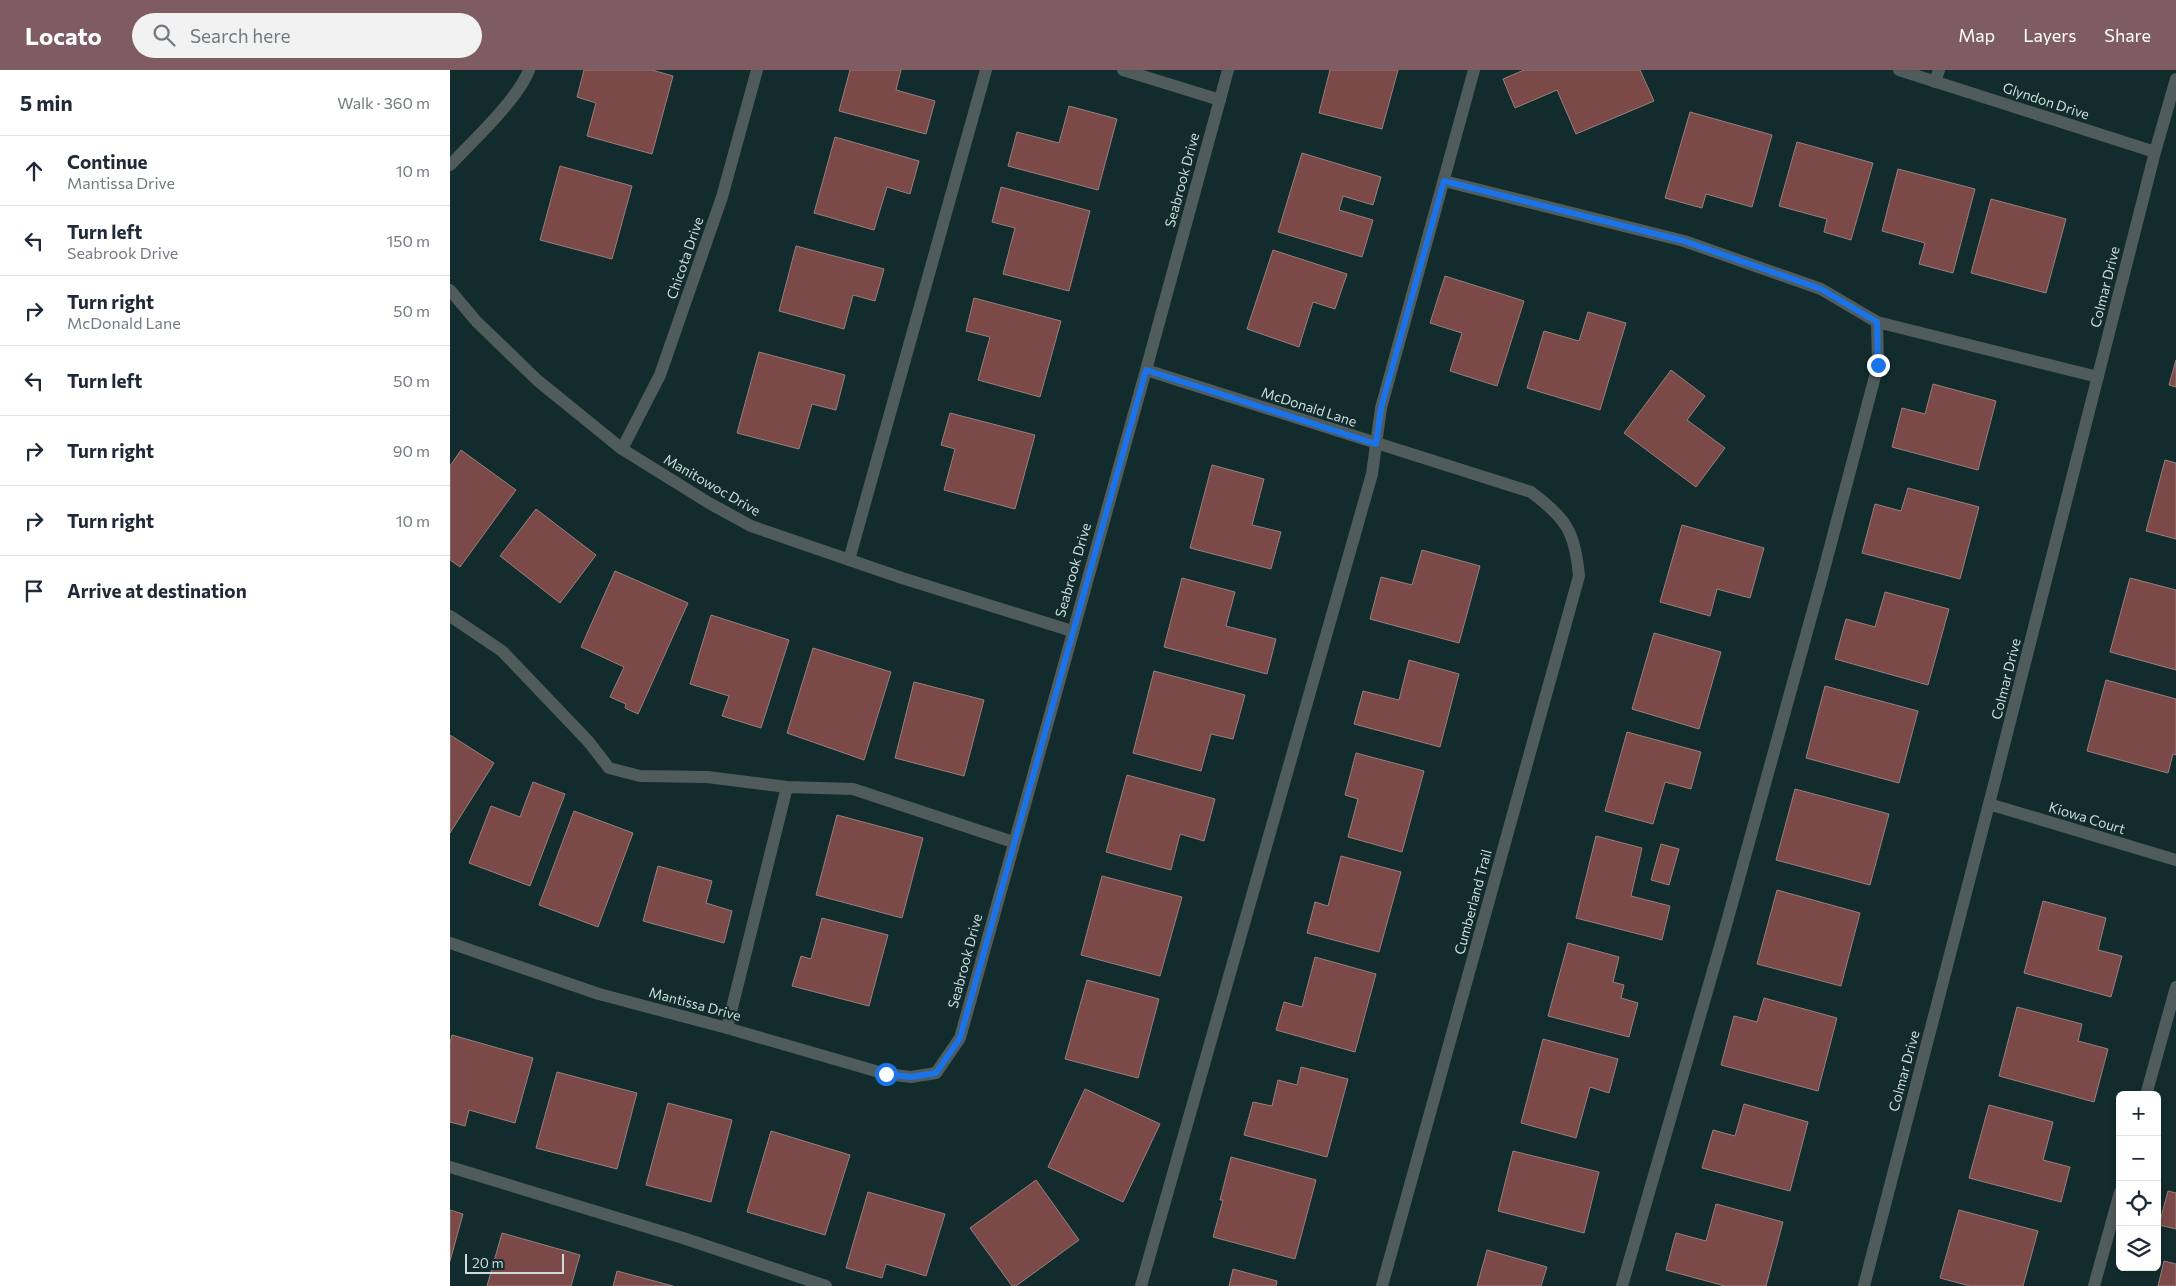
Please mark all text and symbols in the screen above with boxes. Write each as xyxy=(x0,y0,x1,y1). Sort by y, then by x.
search box xyxy=(132,13,482,58)
text: Locato xyxy=(25,21,102,50)
icon: search xyxy=(150,21,178,49)
text: Search here xyxy=(190,24,290,47)
text: Map xyxy=(1958,24,1995,46)
text: Layers xyxy=(2023,24,2076,46)
text: Share xyxy=(2104,24,2151,46)
street label: Glyndon Drive xyxy=(2001,79,2092,123)
text: 5 min xyxy=(20,90,73,115)
text: Walk · 360 m xyxy=(337,93,430,112)
street label: Seabrook Drive xyxy=(1161,131,1202,229)
text: Continue xyxy=(67,150,147,173)
icon: ahead xyxy=(20,157,48,185)
text: 10 m xyxy=(396,161,430,180)
text: Mantissa Drive xyxy=(67,173,175,192)
street label: Chicota Drive xyxy=(662,214,707,301)
text: Turn left xyxy=(67,220,142,243)
icon: left xyxy=(20,227,48,255)
text: 150 m xyxy=(387,231,430,250)
text: Seabrook Drive xyxy=(67,243,178,262)
street label: Colmar Drive xyxy=(2086,244,2123,329)
text: Turn right xyxy=(67,290,154,313)
icon: right xyxy=(20,297,48,325)
text: 50 m xyxy=(393,301,430,320)
text: McDonald Lane xyxy=(67,313,181,332)
route end xyxy=(1867,354,1890,377)
icon: left xyxy=(20,367,48,395)
text: Turn left xyxy=(67,369,142,392)
text: 50 m xyxy=(393,371,430,390)
street label: McDonald Lane xyxy=(1259,383,1359,430)
icon: right xyxy=(20,437,48,465)
text: Turn right xyxy=(67,439,154,462)
text: 90 m xyxy=(393,441,430,460)
street label: Manitowoc Drive xyxy=(661,450,764,519)
icon: right xyxy=(20,507,48,535)
text: Turn right xyxy=(67,509,154,532)
text: 10 m xyxy=(396,511,430,530)
street label: Seabrook Drive xyxy=(1051,521,1094,619)
icon: arrive xyxy=(20,577,48,605)
text: Arrive at destination xyxy=(67,579,247,602)
street label: Colmar Drive xyxy=(1987,636,2024,721)
street label: Kiowa Court xyxy=(2047,798,2128,837)
street label: Cumberland Trail xyxy=(1450,847,1495,956)
street label: Seabrook Drive xyxy=(944,912,985,1010)
street label: Mantissa Drive xyxy=(647,983,743,1024)
street label: Colmar Drive xyxy=(1885,1029,1922,1113)
route start xyxy=(875,1063,898,1086)
map controls xyxy=(2116,1091,2161,1271)
button: + xyxy=(2116,1091,2161,1136)
button: − xyxy=(2116,1136,2161,1181)
button: locate xyxy=(2116,1181,2161,1226)
button: layers xyxy=(2116,1226,2161,1271)
scale bar xyxy=(465,1251,564,1274)
text: 20 m xyxy=(472,1254,504,1271)

